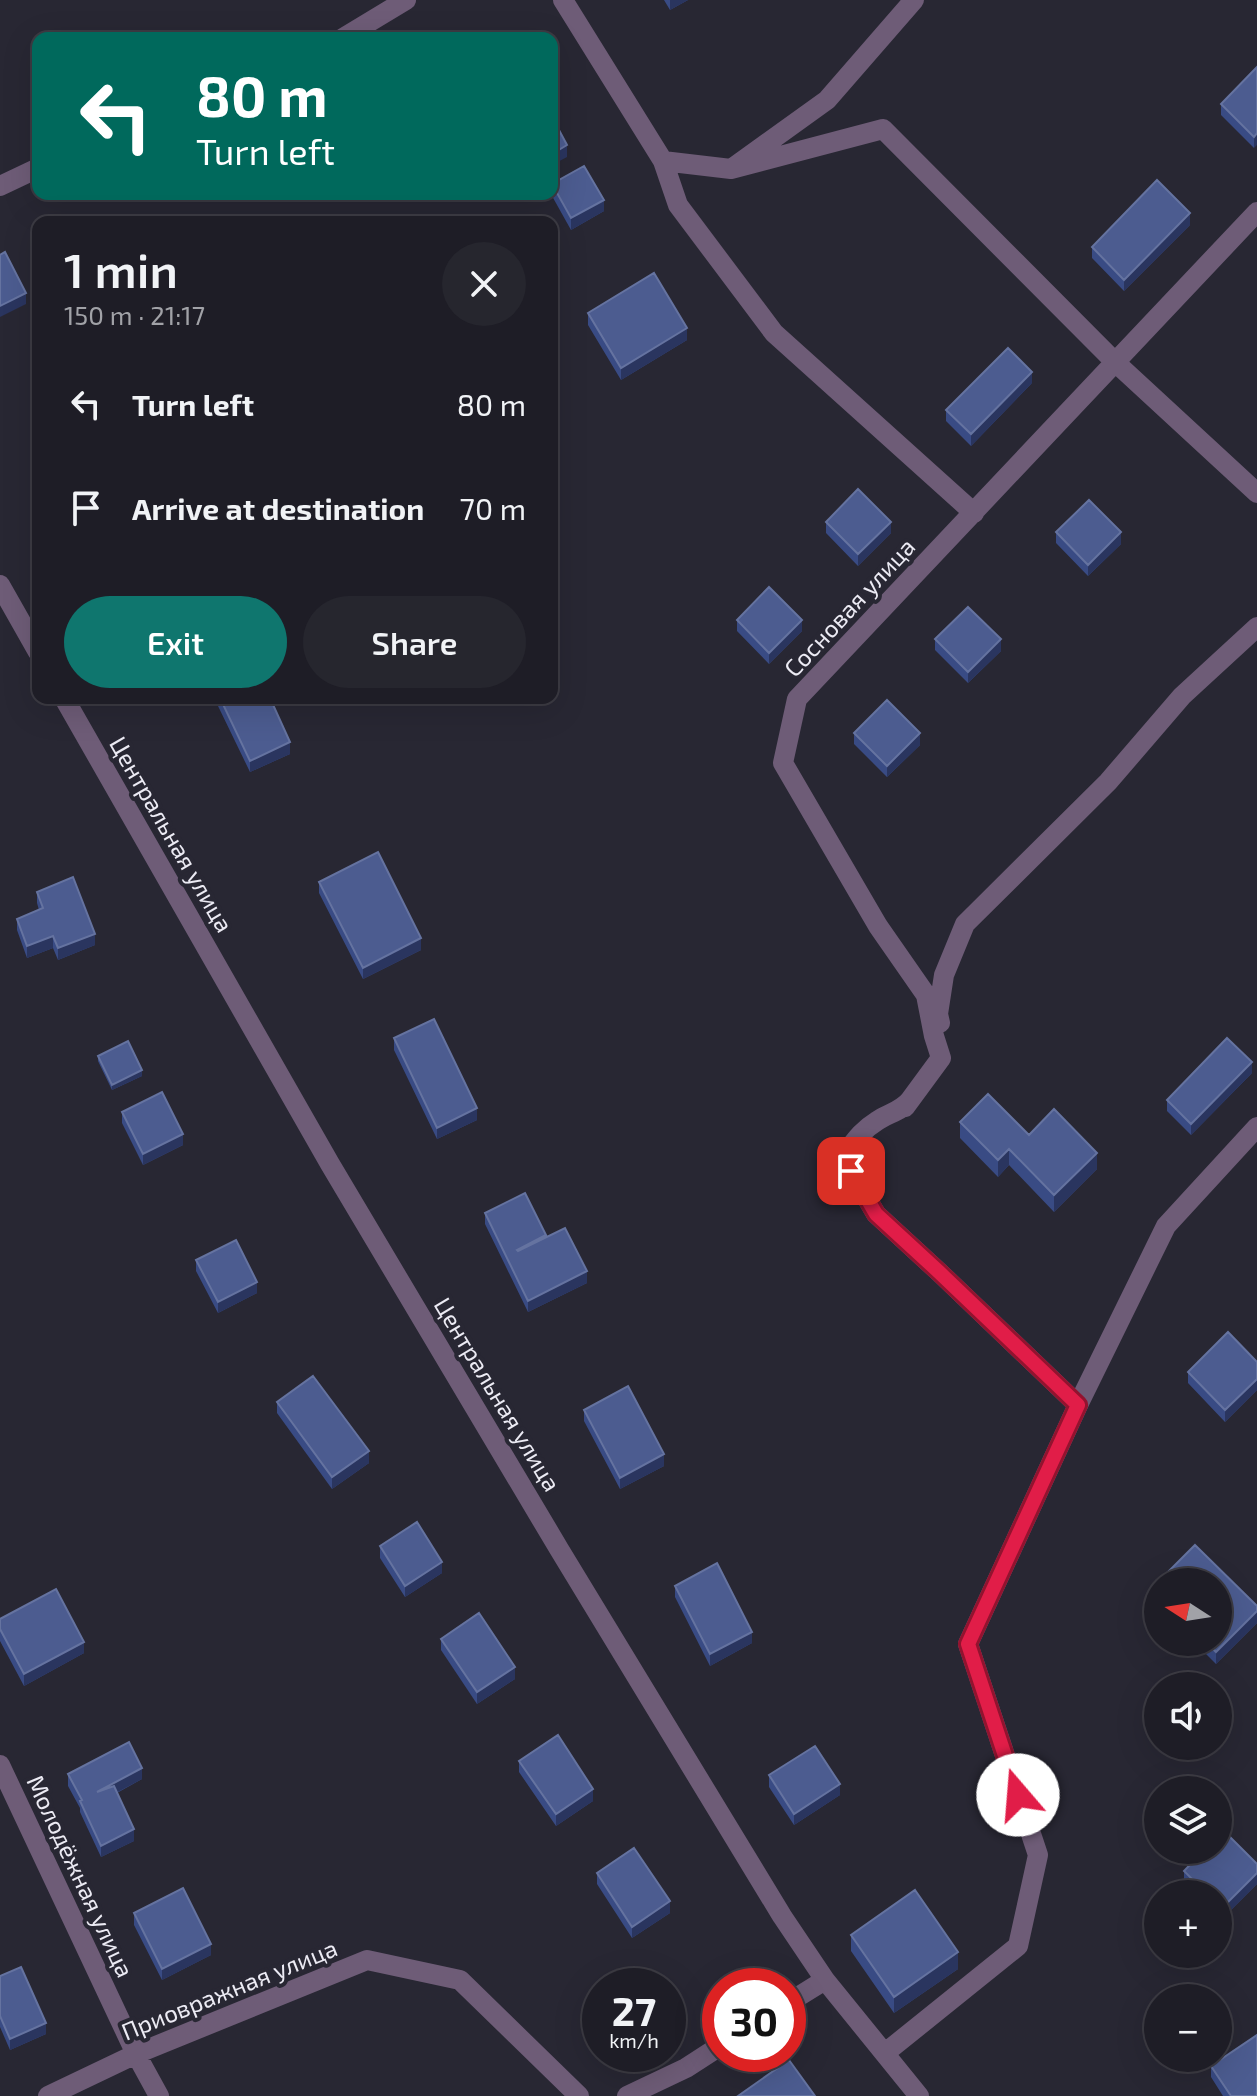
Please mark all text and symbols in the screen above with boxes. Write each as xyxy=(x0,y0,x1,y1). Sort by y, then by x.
text: 80 m xyxy=(196,61,328,128)
icon: left xyxy=(64,64,168,168)
text: Turn left xyxy=(196,129,335,172)
text: 1 min xyxy=(64,240,178,298)
button: close xyxy=(442,242,526,326)
text: 150 m · 21:17 xyxy=(64,299,205,330)
icon: left xyxy=(64,382,108,426)
text: Turn left xyxy=(132,386,254,422)
text: 80 m xyxy=(457,386,526,422)
icon: arrive xyxy=(64,486,108,530)
text: Arrive at destination xyxy=(132,490,424,526)
text: 70 m xyxy=(460,490,526,526)
street label: Сосновая улица xyxy=(777,532,921,683)
button: Exit xyxy=(64,596,287,688)
button: Share xyxy=(303,596,526,688)
street label: Центральная улица xyxy=(103,731,240,937)
pin xyxy=(817,1137,885,1205)
icon: arrive xyxy=(829,1149,873,1193)
street label: Центральная улица xyxy=(428,1292,567,1497)
north arrow xyxy=(1144,1568,1232,1656)
map controls xyxy=(1144,1568,1232,2072)
button: sound xyxy=(1144,1672,1232,1760)
position arrow xyxy=(976,1753,1060,1837)
street label: Молодёжная улица xyxy=(21,1770,141,1982)
button: layers xyxy=(1144,1776,1232,1864)
button: + xyxy=(1144,1880,1232,1968)
street label: Приовражная улица xyxy=(117,1932,341,2046)
speed limit sign: 30 xyxy=(702,1968,806,2072)
button: − xyxy=(1144,1984,1232,2072)
text: 27 xyxy=(612,1986,656,2034)
text: km/h xyxy=(609,2028,659,2052)

